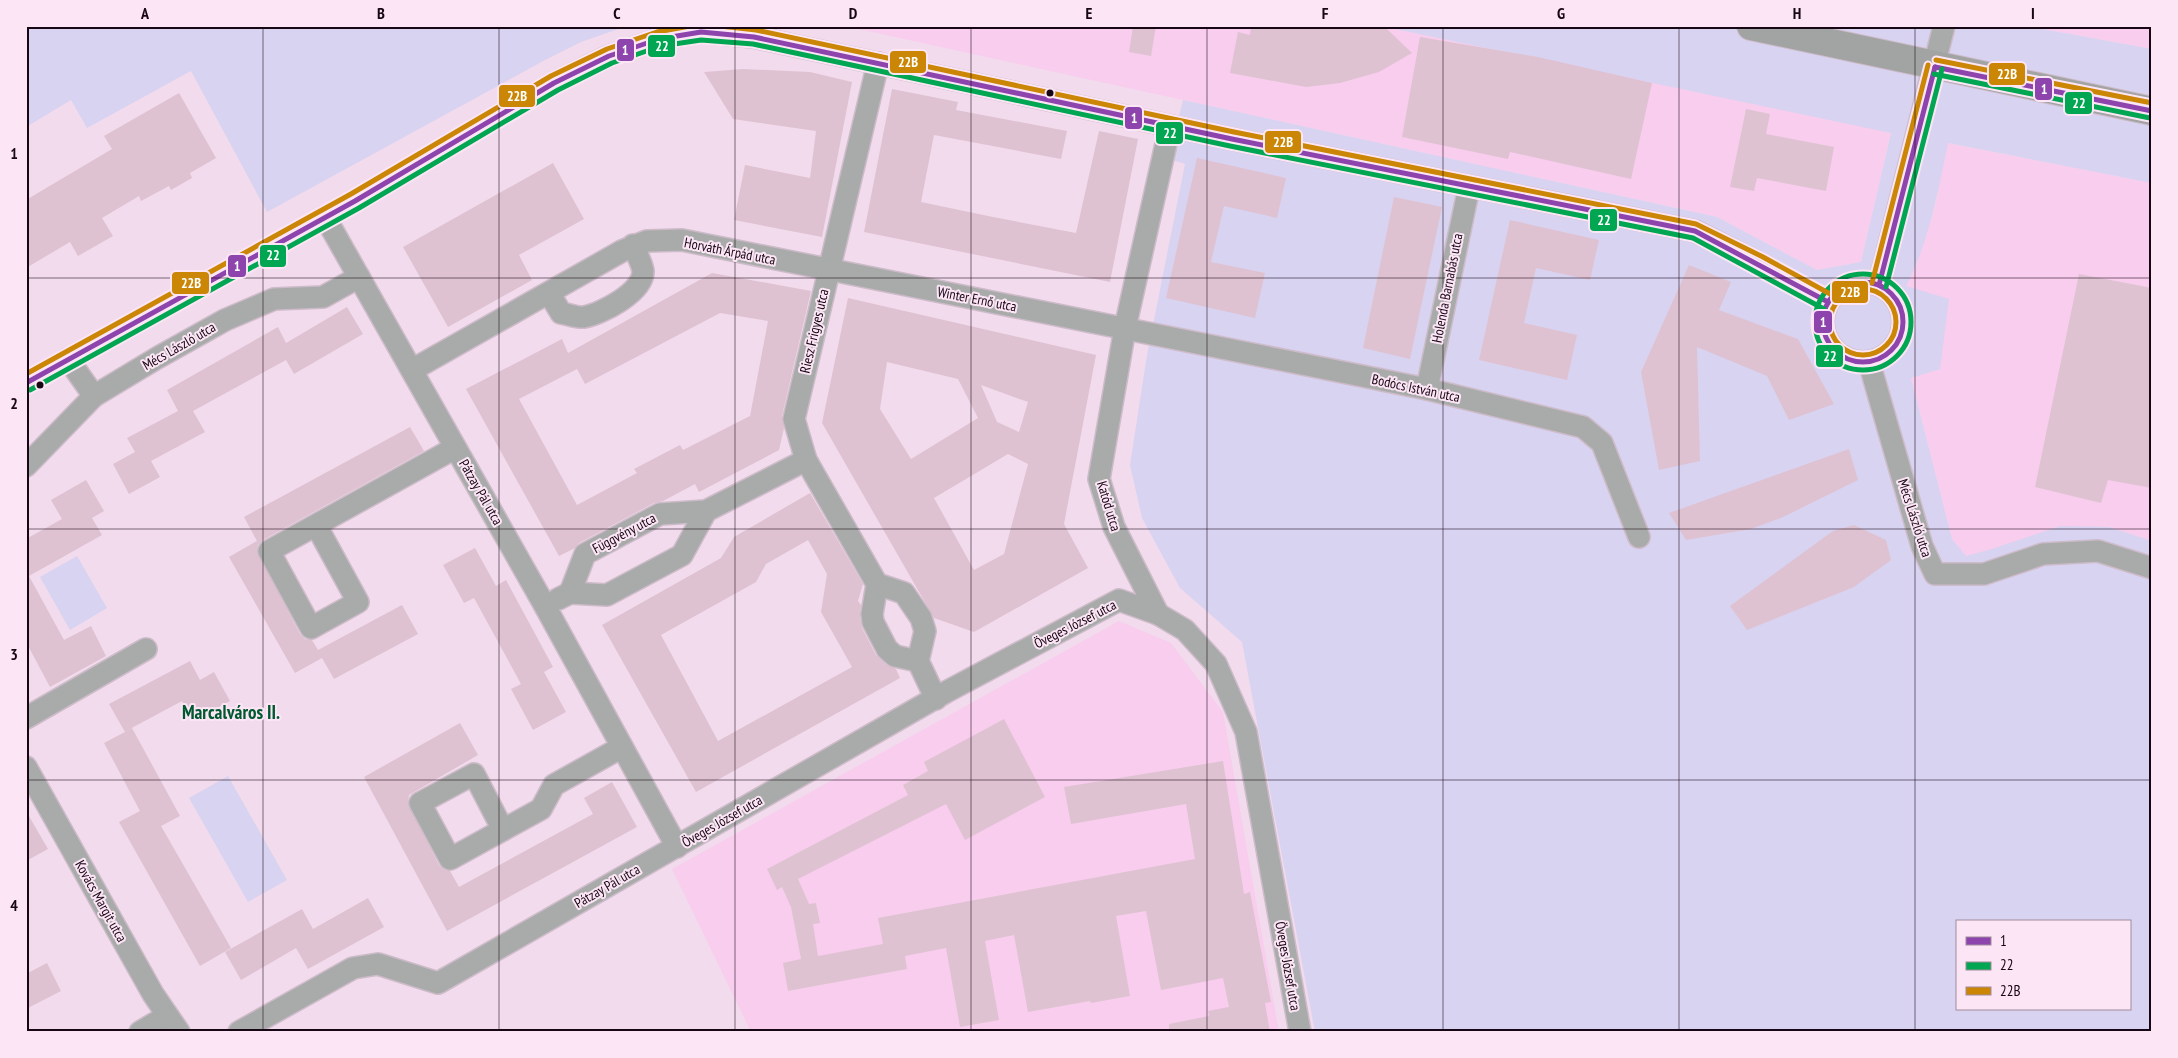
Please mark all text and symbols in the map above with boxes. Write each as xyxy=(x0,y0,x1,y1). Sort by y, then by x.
text: A xyxy=(140,3,150,23)
text: B xyxy=(377,3,385,23)
text: C xyxy=(613,3,621,23)
text: D xyxy=(849,3,858,23)
text: E xyxy=(1086,3,1093,23)
text: F xyxy=(1322,3,1329,23)
text: G xyxy=(1557,3,1565,23)
text: H xyxy=(1793,3,1801,23)
text: I xyxy=(2031,3,2035,23)
line badge: 22 xyxy=(647,34,676,58)
text: 22 xyxy=(655,37,669,55)
line badge: 1 xyxy=(616,38,635,62)
text: 1 xyxy=(622,41,628,59)
line badge: 22B xyxy=(889,50,927,74)
text: 22B xyxy=(898,53,918,71)
line badge: 22B xyxy=(1988,62,2026,86)
text: 22B xyxy=(1997,65,2017,83)
line badge: 1 xyxy=(2034,77,2053,101)
text: 1 xyxy=(2041,80,2047,98)
line badge: 22B xyxy=(498,84,536,108)
text: 22B xyxy=(507,87,527,105)
unlabelled marker xyxy=(1045,88,1055,98)
line badge: 22 xyxy=(2064,91,2093,115)
text: 22 xyxy=(2072,94,2086,112)
line badge: 1 xyxy=(1124,106,1143,130)
text: 1 xyxy=(1131,109,1137,127)
line badge: 22 xyxy=(1155,121,1184,145)
text: 22 xyxy=(1163,124,1177,142)
line badge: 22B xyxy=(1264,130,1302,154)
text: 22B xyxy=(1273,133,1293,151)
text: 1 xyxy=(10,143,18,163)
line badge: 22 xyxy=(1589,208,1618,232)
text: 22 xyxy=(1597,211,1611,229)
street label: Holenda Barnabás utca xyxy=(1428,232,1466,344)
street label: Horváth Árpád utca xyxy=(683,233,777,269)
line badge: 22 xyxy=(259,244,287,268)
text: 22 xyxy=(266,246,280,264)
line badge: 1 xyxy=(227,254,247,278)
text: 1 xyxy=(234,257,240,275)
line badge: 22B xyxy=(171,271,210,295)
text: 22B xyxy=(181,274,201,292)
line badge: 22B xyxy=(1831,280,1869,304)
street label: Winter Ernő utca xyxy=(936,283,1018,315)
text: 22B xyxy=(1840,283,1860,301)
street label: Riesz Frigyes utca xyxy=(796,287,832,375)
line badge: 1 xyxy=(1813,310,1833,334)
text: 1 xyxy=(1820,313,1826,331)
street label: Mécs László utca xyxy=(139,318,219,374)
line badge: 22 xyxy=(1815,344,1844,368)
text: 22 xyxy=(1823,347,1837,365)
street label: Bodócs István utca xyxy=(1370,370,1462,406)
unlabelled marker xyxy=(35,380,45,390)
text: 2 xyxy=(10,393,18,413)
street label: Pátzay Pál utca xyxy=(455,456,507,528)
street label: Mécs László utca xyxy=(1894,477,1936,559)
street label: Katód utca xyxy=(1093,479,1125,533)
street label: Függvény utca xyxy=(589,509,659,557)
street label: Öveges József utca xyxy=(1031,596,1119,652)
text: 3 xyxy=(10,644,18,664)
district label: Marcalváros II. xyxy=(182,700,280,724)
street label: Öveges József utca xyxy=(679,791,765,851)
street label: Kovács Margit utca xyxy=(71,857,131,945)
street label: Pátzay Pál utca xyxy=(571,860,643,912)
text: 4 xyxy=(10,895,18,915)
street label: Öveges József utca xyxy=(1271,920,1305,1012)
legend xyxy=(1956,920,2130,1010)
text: 1 xyxy=(2000,931,2007,950)
text: 22 xyxy=(2000,955,2014,974)
text: 22B xyxy=(2000,981,2021,1000)

